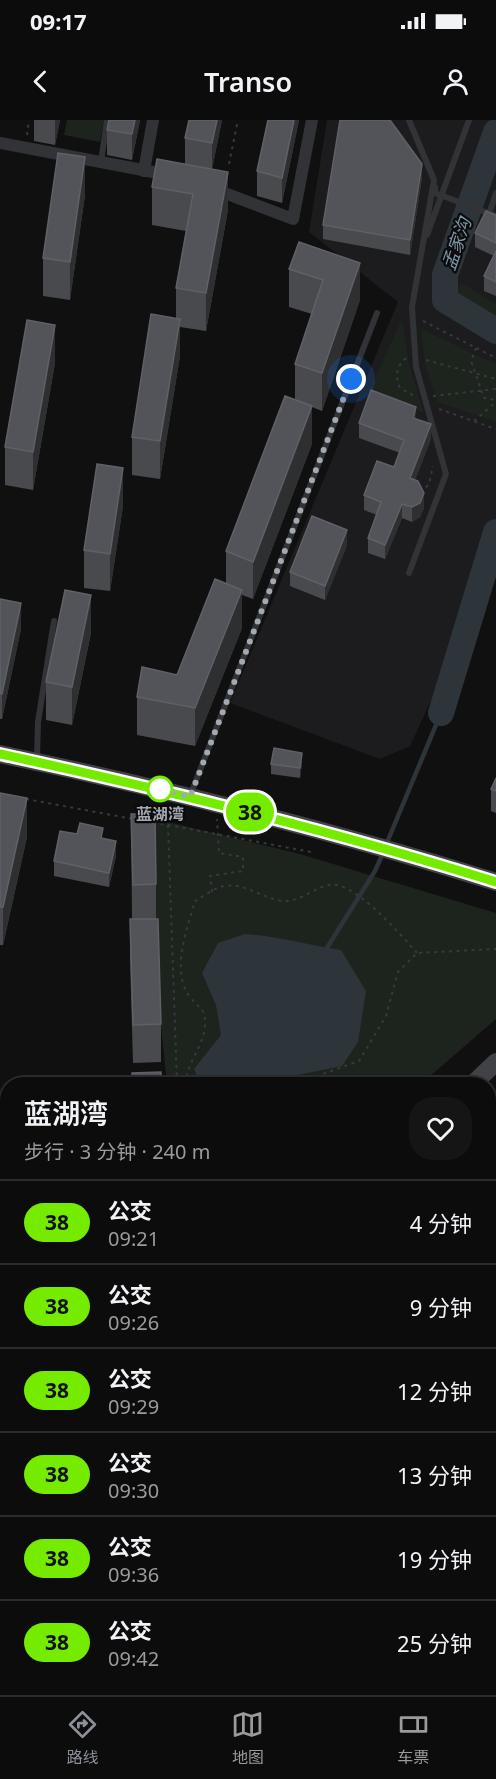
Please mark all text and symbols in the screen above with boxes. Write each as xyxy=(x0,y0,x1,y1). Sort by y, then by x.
text: 09:17 xyxy=(30,6,87,36)
text: Transo xyxy=(204,63,292,100)
icon: back xyxy=(24,65,57,98)
icon: person xyxy=(439,65,472,98)
water label: 孟家沟 xyxy=(436,212,477,273)
your location xyxy=(336,364,366,394)
marker: 蓝湖湾 xyxy=(147,776,173,802)
line badge: 38 xyxy=(223,792,277,832)
text: 38 xyxy=(238,798,262,826)
place label: 蓝湖湾 xyxy=(136,803,184,825)
text: 蓝湖湾 xyxy=(24,1094,108,1132)
button: heart xyxy=(409,1097,472,1160)
text: 步行 · 3 分钟 · 240 m xyxy=(24,1138,210,1165)
text: 公交 xyxy=(108,1195,152,1225)
text: 38 xyxy=(45,1208,69,1236)
text: 4 分钟 xyxy=(410,1208,472,1238)
text: 09:21 xyxy=(108,1225,159,1252)
text: 公交 xyxy=(108,1279,152,1309)
text: 38 xyxy=(45,1292,69,1320)
text: 9 分钟 xyxy=(410,1292,472,1322)
text: 09:26 xyxy=(108,1309,159,1336)
text: 公交 xyxy=(108,1363,152,1393)
text: 38 xyxy=(45,1376,69,1404)
text: 12 分钟 xyxy=(397,1376,472,1406)
text: 09:29 xyxy=(108,1393,159,1420)
text: 公交 xyxy=(108,1447,152,1477)
text: 38 xyxy=(45,1460,69,1488)
text: 13 分钟 xyxy=(397,1460,472,1490)
text: 09:30 xyxy=(108,1477,159,1504)
text: 公交 xyxy=(108,1531,152,1561)
text: 38 xyxy=(45,1544,69,1572)
text: 19 分钟 xyxy=(397,1544,472,1574)
text: 09:36 xyxy=(108,1561,159,1588)
text: 公交 xyxy=(108,1615,152,1645)
text: 38 xyxy=(45,1628,69,1656)
text: 25 分钟 xyxy=(397,1628,472,1658)
text: 09:42 xyxy=(108,1645,159,1672)
tab: 路线 xyxy=(66,1708,99,1768)
tab: 地图 xyxy=(231,1708,264,1768)
tab: 车票 xyxy=(397,1708,430,1768)

